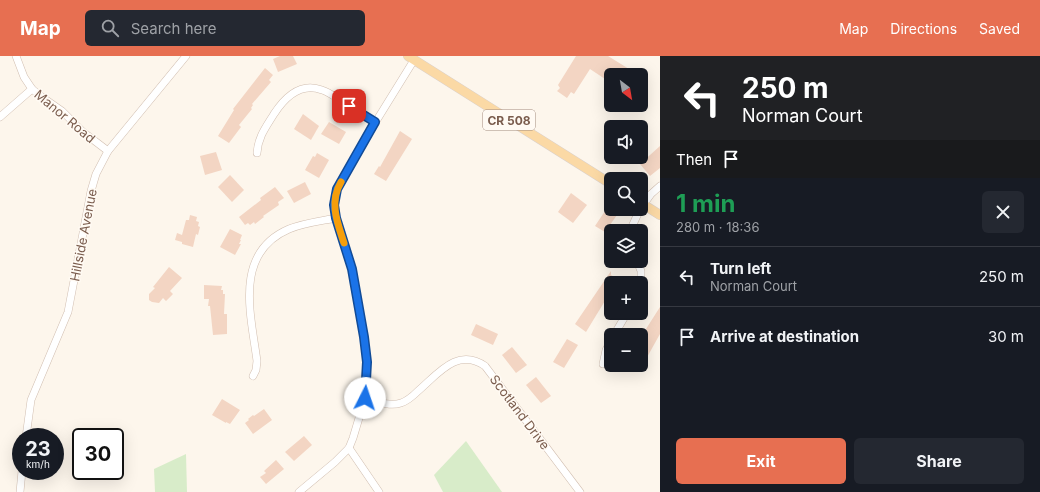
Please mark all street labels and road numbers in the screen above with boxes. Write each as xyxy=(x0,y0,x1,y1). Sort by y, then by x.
street label: Manor Road xyxy=(31,86,99,146)
road number: CR 508 xyxy=(483,110,535,130)
street label: Hillside Avenue xyxy=(66,187,100,283)
street label: Scotland Drive xyxy=(487,371,553,453)

